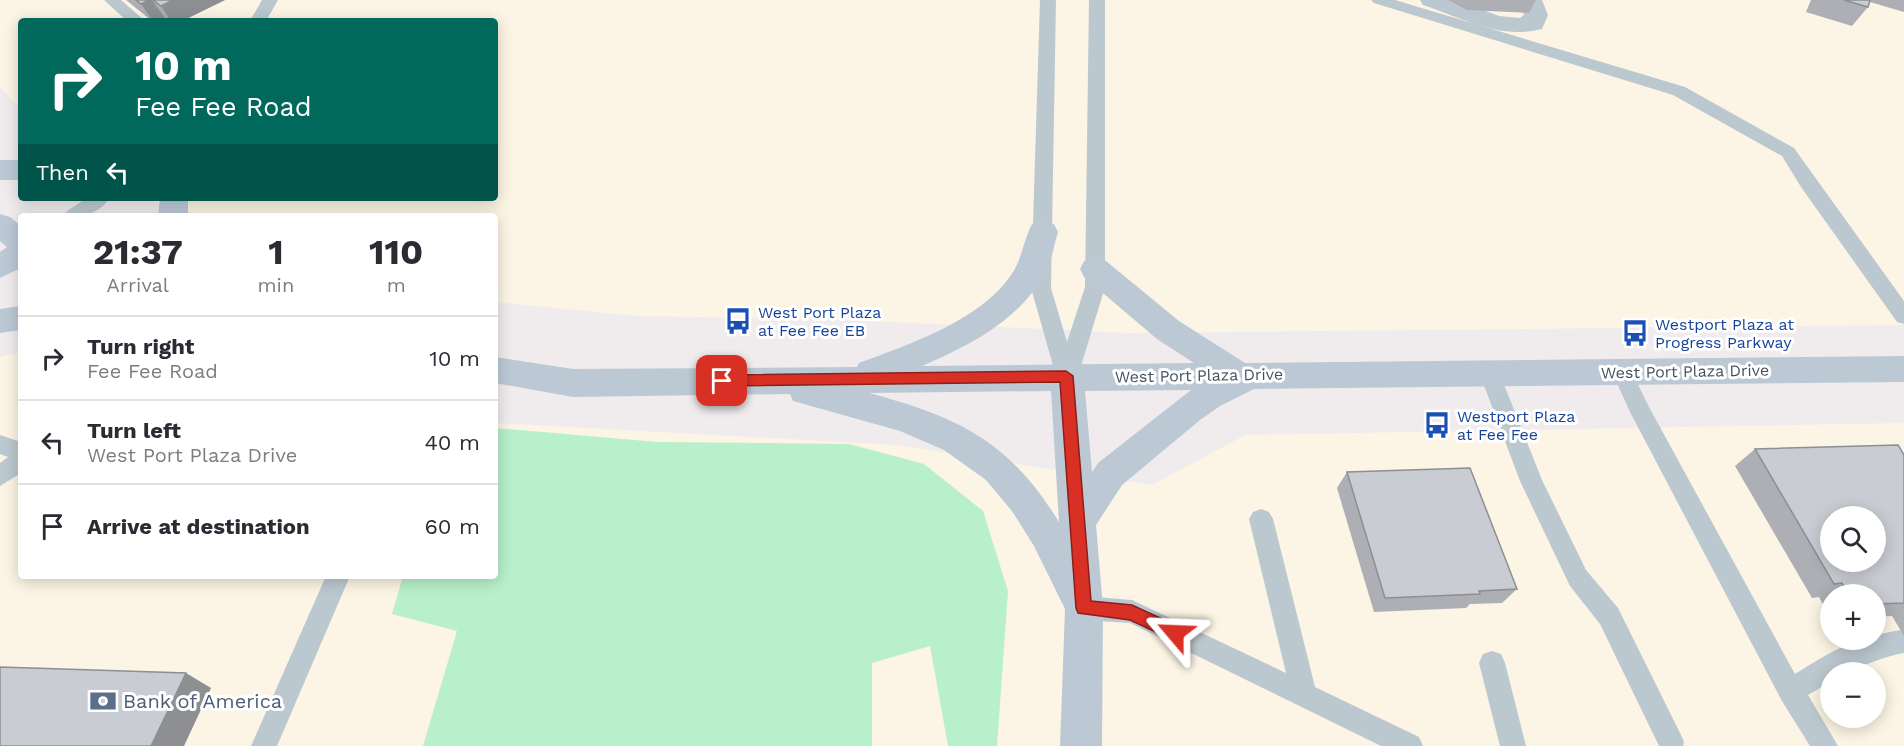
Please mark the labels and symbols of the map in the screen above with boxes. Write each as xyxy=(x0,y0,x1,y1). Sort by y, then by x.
place label: West Port Plaza at Fee Fee EB xyxy=(758,303,881,340)
bus stop icon: West Port Plaza at Fee Fee EB xyxy=(723,306,753,336)
place label: Westport Plaza at Progress Parkway xyxy=(1655,315,1794,352)
bus stop icon: Westport Plaza at Progress Parkway xyxy=(1620,318,1650,348)
pin xyxy=(696,355,747,406)
street label: West Port Plaza Drive xyxy=(1601,361,1769,382)
street label: West Port Plaza Drive xyxy=(1115,365,1283,386)
place label: Westport Plaza at Fee Fee xyxy=(1457,407,1575,444)
bus stop icon: Westport Plaza at Fee Fee xyxy=(1422,410,1452,440)
position arrow xyxy=(1143,601,1207,665)
bank icon: Bank of America xyxy=(88,686,118,716)
place label: Bank of America xyxy=(123,689,282,713)

